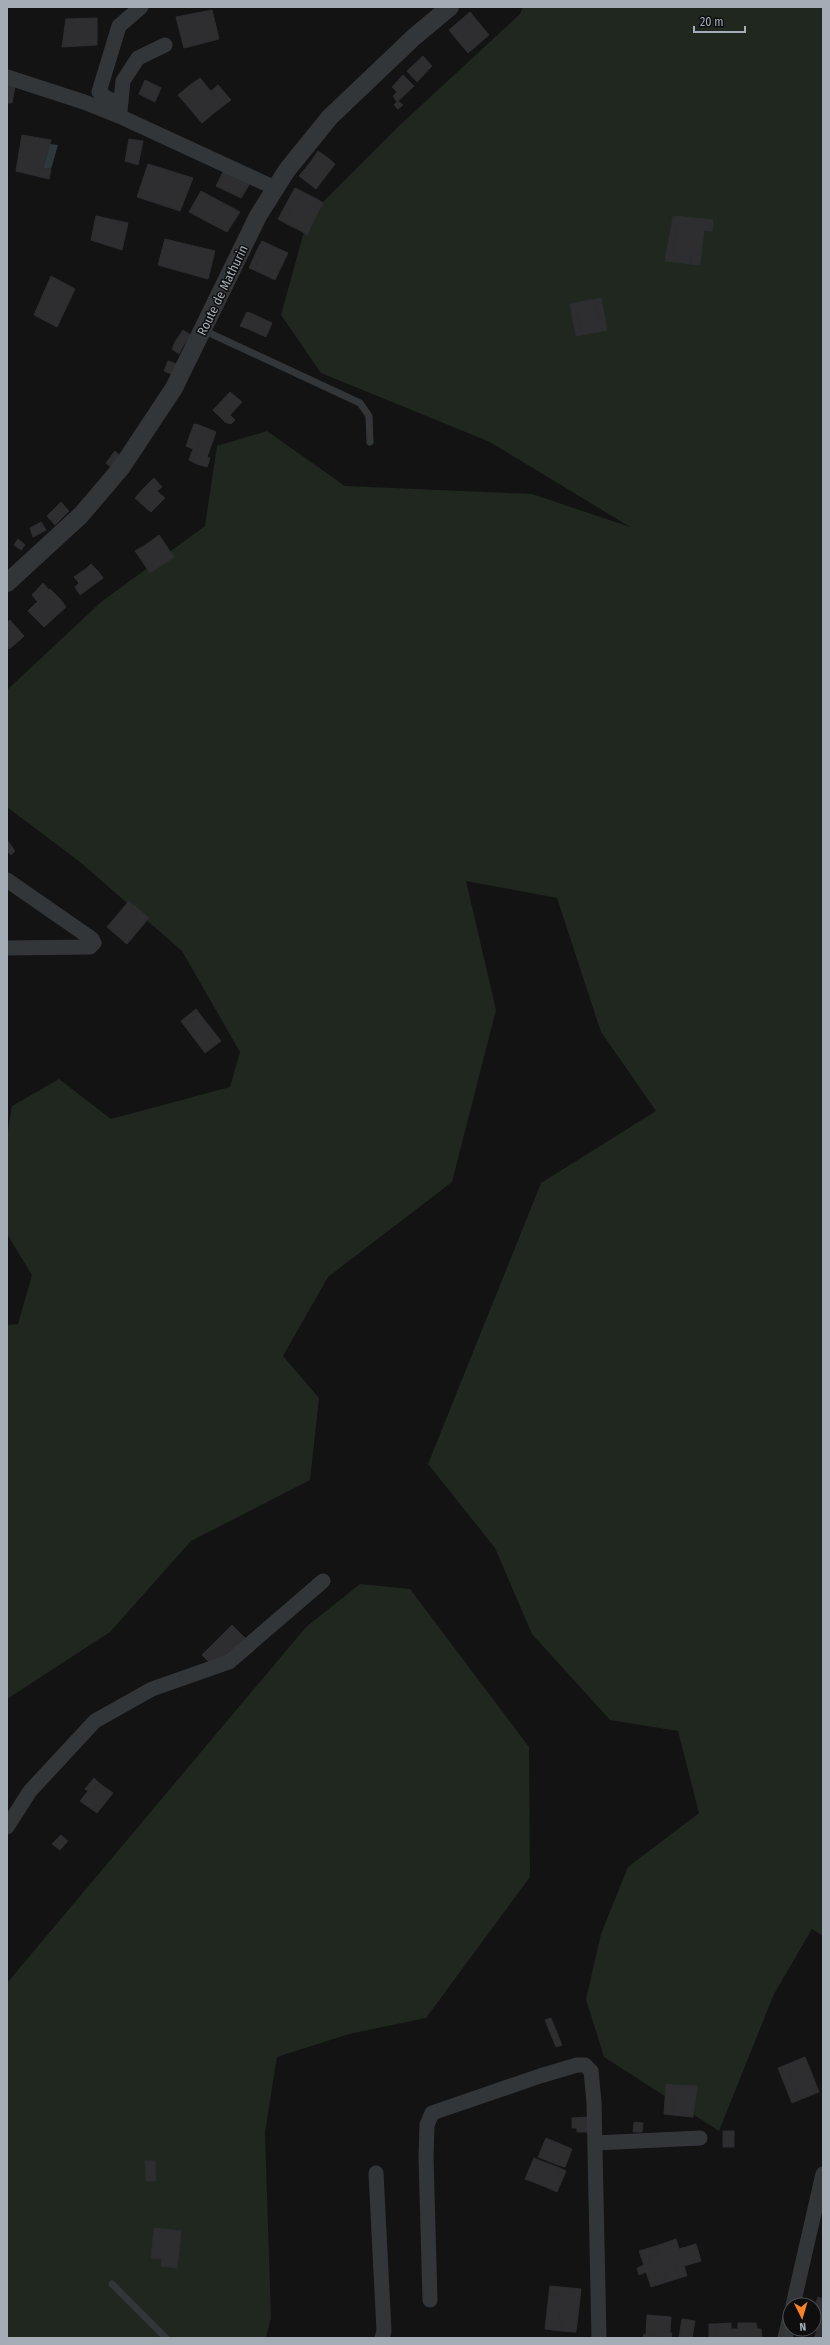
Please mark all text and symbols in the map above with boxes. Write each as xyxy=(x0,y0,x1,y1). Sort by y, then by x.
scale bar xyxy=(694,8,745,34)
text: 20 m xyxy=(700,15,724,29)
street label: Route de Mathurin xyxy=(194,243,251,338)
north arrow xyxy=(782,2297,822,2337)
text: N xyxy=(799,2320,807,2333)

